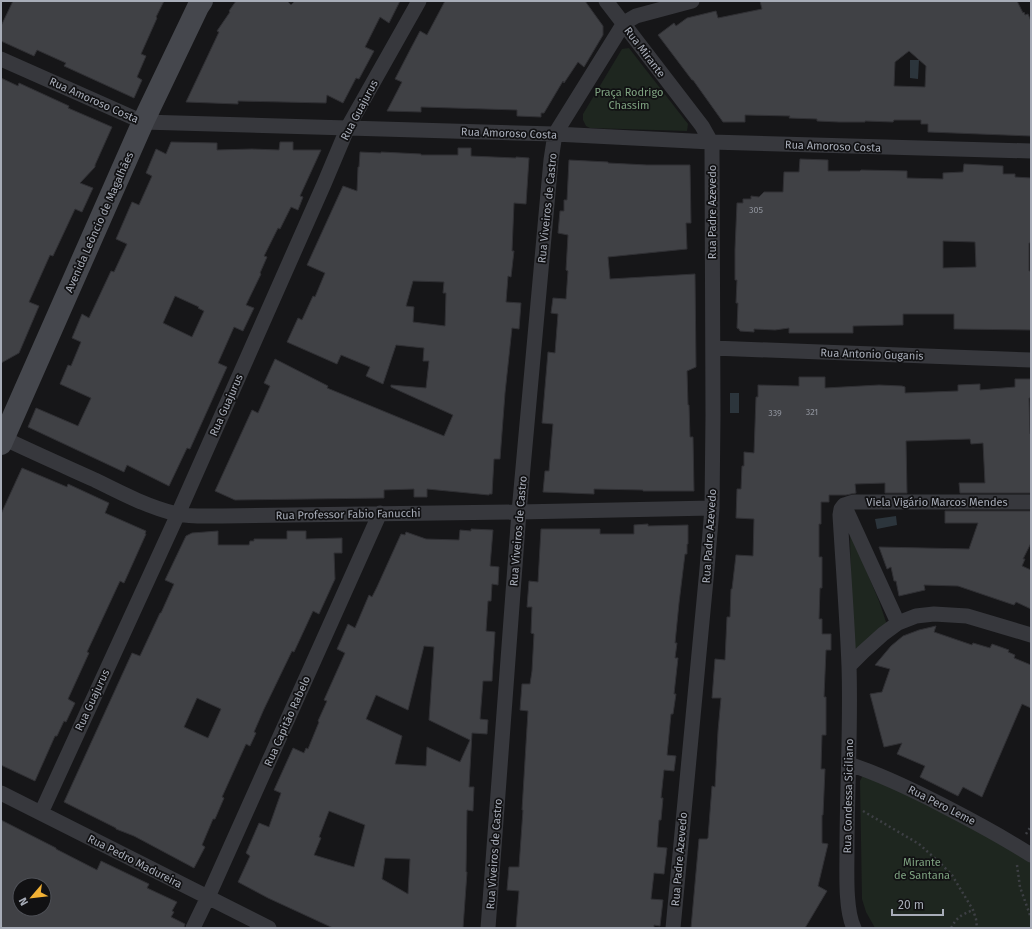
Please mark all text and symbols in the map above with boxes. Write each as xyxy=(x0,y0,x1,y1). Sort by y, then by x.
street label: Rua Mirante xyxy=(621,25,668,80)
street label: Rua Amoroso Costa xyxy=(47,75,140,126)
street label: Rua Guajurus xyxy=(338,78,381,143)
park label: Praça Rodrigo Chassim xyxy=(595,86,663,112)
street label: Rua Amoroso Costa xyxy=(461,125,557,142)
street label: Rua Amoroso Costa xyxy=(785,138,881,155)
street label: Avenida Leôncio de Magalhães xyxy=(62,150,136,295)
street label: Rua Viveiros de Castro xyxy=(535,152,560,264)
street label: Rua Padre Azevedo xyxy=(706,165,719,259)
house number: 305 xyxy=(749,205,763,215)
street label: Rua Antonio Guganis xyxy=(820,346,924,363)
street label: Rua Guajurus xyxy=(207,372,246,438)
house number: 321 xyxy=(806,407,818,417)
house number: 339 xyxy=(768,408,782,418)
street label: Rua Viveiros de Castro xyxy=(507,475,530,587)
street label: Rua Padre Azevedo xyxy=(700,488,719,584)
street label: Viela Vigário Marcos Mendes xyxy=(866,496,1008,509)
street label: Rua Professor Fabio Fanucchi xyxy=(275,507,421,522)
street label: Rua Guajurus xyxy=(73,667,112,733)
street label: Rua Capitão Rabelo xyxy=(262,674,313,768)
street label: Rua Condessa Siciliano xyxy=(841,738,856,854)
street label: Rua Pero Leme xyxy=(906,783,978,828)
street label: Rua Viveiros de Castro xyxy=(484,798,505,910)
street label: Rua Padre Azevedo xyxy=(669,811,690,907)
street label: Rua Pedro Madureira xyxy=(85,832,184,891)
park label: Mirante de Santana xyxy=(894,856,950,882)
north arrow xyxy=(12,877,52,917)
scale bar xyxy=(892,891,943,917)
text: N xyxy=(16,895,31,908)
text: 20 m xyxy=(898,898,924,912)

